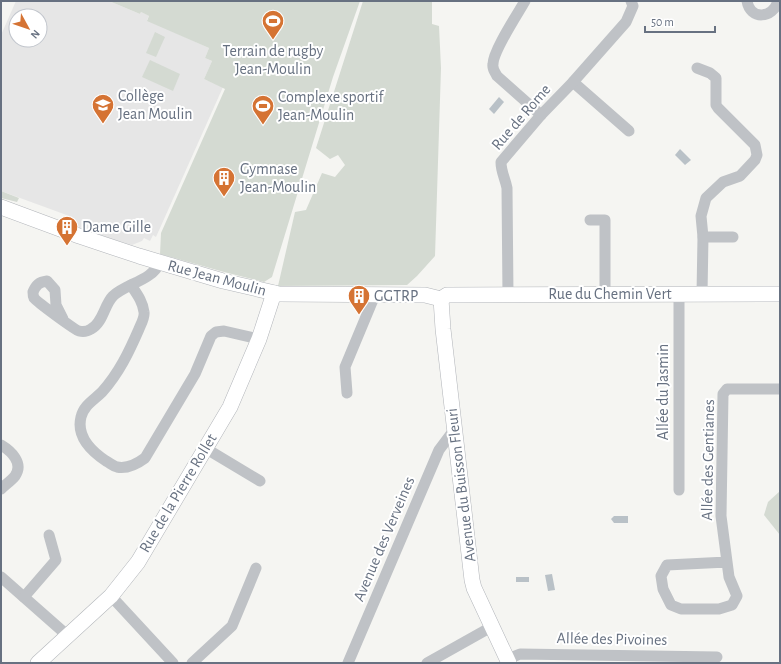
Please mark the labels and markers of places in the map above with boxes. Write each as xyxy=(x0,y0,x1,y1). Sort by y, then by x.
sports icon: Terrain de rugby Jean-Moulin xyxy=(260,8,286,41)
place label: Terrain de rugby Jean-Moulin xyxy=(223,43,324,77)
place label: Collège Jean Moulin xyxy=(118,88,193,122)
place label: Complexe sportif Jean-Moulin xyxy=(278,89,385,123)
school or university icon: Collège Jean Moulin xyxy=(90,92,116,125)
sports icon: Complexe sportif Jean-Moulin xyxy=(250,93,276,126)
place label: Gymnase Jean-Moulin xyxy=(240,161,316,195)
building icon: Gymnase Jean-Moulin xyxy=(211,165,237,198)
building icon: Dame Gille xyxy=(54,214,80,247)
place label: Dame Gille xyxy=(82,219,151,235)
building icon: GGTRP xyxy=(346,283,372,316)
place label: GGTRP xyxy=(374,288,418,304)

